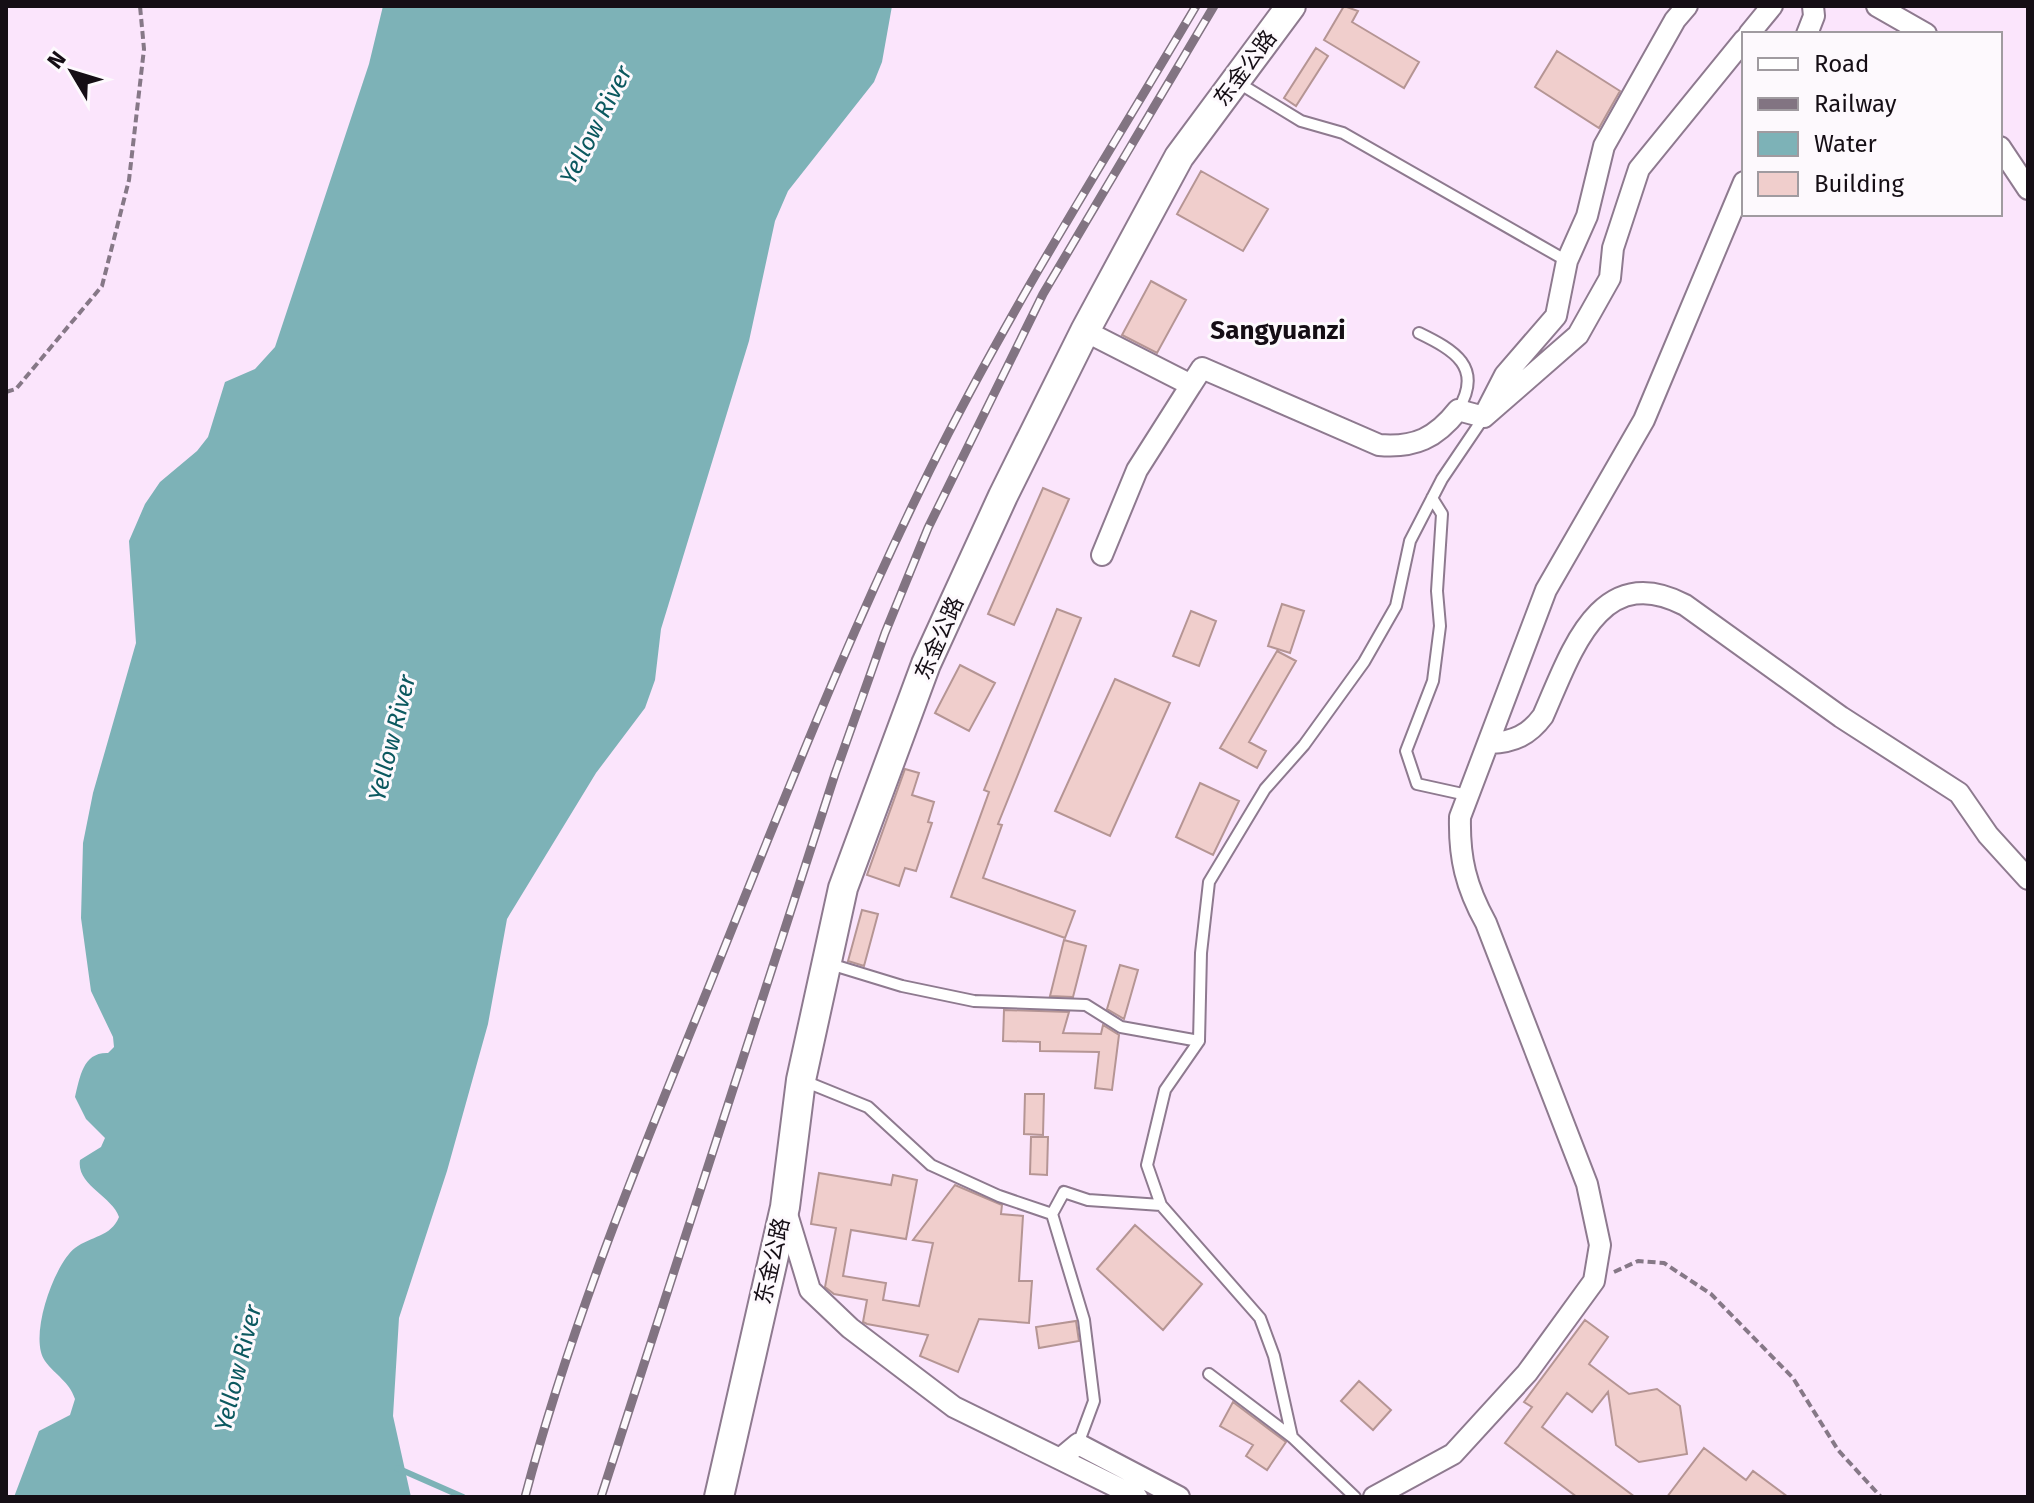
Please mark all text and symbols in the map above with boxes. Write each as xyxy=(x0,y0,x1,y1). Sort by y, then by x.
street label: 东金公路 xyxy=(1208,25,1282,111)
north arrow xyxy=(32,32,112,112)
legend xyxy=(1742,32,2002,216)
text: N xyxy=(42,46,72,74)
text: Road xyxy=(1814,50,1869,78)
water label: Yellow River xyxy=(554,60,638,189)
text: Railway xyxy=(1814,90,1897,118)
text: Water xyxy=(1814,130,1878,158)
text: Building xyxy=(1814,170,1904,198)
district label: Sangyuanzi xyxy=(1210,315,1346,346)
street label: 东金公路 xyxy=(909,592,969,684)
water label: Yellow River xyxy=(363,671,421,804)
street label: 东金公路 xyxy=(749,1215,795,1307)
water label: Yellow River xyxy=(209,1301,267,1434)

